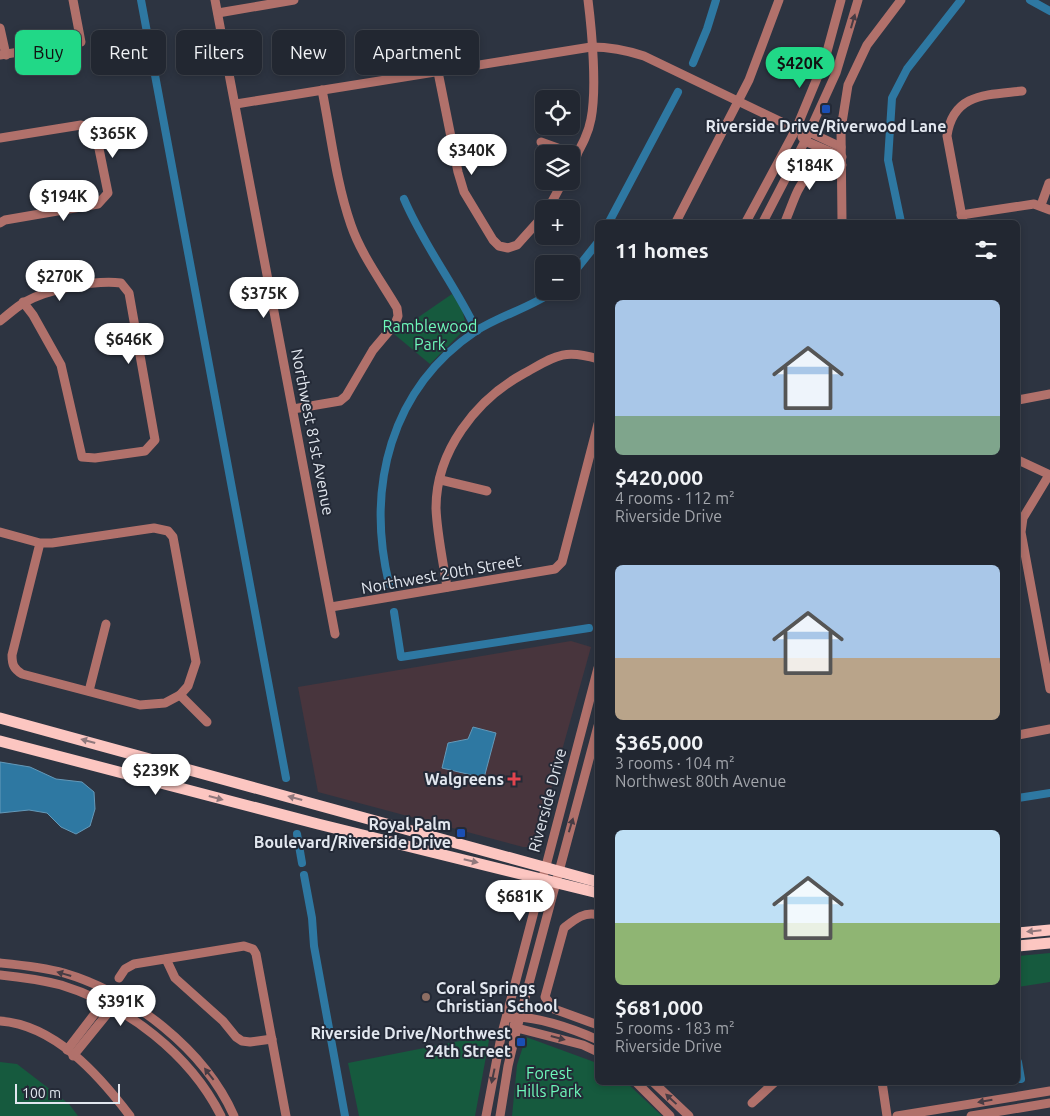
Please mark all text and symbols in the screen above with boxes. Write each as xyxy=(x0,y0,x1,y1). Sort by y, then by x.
one-way arrow xyxy=(849,14,857,29)
chip: Buy xyxy=(15,30,81,75)
chip: Rent xyxy=(91,30,166,75)
chip: Filters xyxy=(176,30,262,75)
chip: New xyxy=(272,30,345,75)
chip: Apartment xyxy=(355,30,479,75)
pin: $420K xyxy=(765,46,835,89)
text: $420K xyxy=(777,54,823,72)
map controls xyxy=(535,90,580,300)
button: locate xyxy=(535,90,580,135)
marker: Riverside Drive/Riverwood Lane xyxy=(820,103,832,115)
pin: $365K xyxy=(78,116,148,159)
place label: Riverside Drive/Riverwood Lane xyxy=(706,117,946,135)
text: $365K xyxy=(90,124,136,142)
pin: $340K xyxy=(437,134,507,176)
text: $340K xyxy=(449,141,495,159)
button: layers xyxy=(535,145,580,190)
pin: $184K xyxy=(775,148,845,191)
text: $184K xyxy=(787,156,833,174)
pin: $194K xyxy=(29,180,99,222)
text: $194K xyxy=(41,187,87,205)
button: + xyxy=(535,200,580,245)
icon: filters xyxy=(972,236,1000,264)
text: 11 homes xyxy=(615,238,709,262)
button: − xyxy=(535,255,580,300)
pin: $270K xyxy=(25,260,95,302)
text: $270K xyxy=(37,267,83,285)
pin: $375K xyxy=(229,276,299,319)
text: $375K xyxy=(241,284,287,302)
park label: Ramblewood Park xyxy=(383,317,477,353)
pin: $646K xyxy=(94,322,164,365)
text: $646K xyxy=(106,330,152,348)
icon: home xyxy=(763,333,853,423)
street label: Northwest 81st Avenue xyxy=(288,347,338,517)
text: $420,000 xyxy=(615,465,703,489)
text: 4 rooms · 112 m² xyxy=(615,489,735,507)
text: Riverside Drive xyxy=(615,507,722,525)
street label: Northwest 20th Street xyxy=(360,551,523,597)
icon: home xyxy=(763,598,853,688)
text: $365,000 xyxy=(615,730,703,754)
one-way arrow xyxy=(80,737,95,745)
street label: Riverside Drive xyxy=(524,746,570,854)
pin: $239K xyxy=(121,754,191,796)
text: 3 rooms · 104 m² xyxy=(615,754,735,772)
text: $239K xyxy=(133,761,179,779)
place label: Walgreens xyxy=(425,770,504,788)
text: Northwest 80th Avenue xyxy=(615,772,786,790)
marker: Walgreens xyxy=(508,773,520,785)
one-way arrow xyxy=(287,793,302,801)
one-way arrow xyxy=(209,794,224,802)
place label: Royal Palm Boulevard/Riverside Drive xyxy=(254,815,451,851)
one-way arrow xyxy=(568,818,576,833)
marker: Royal Palm Boulevard/Riverside Drive xyxy=(455,827,467,839)
one-way arrow xyxy=(463,857,478,865)
icon: home xyxy=(763,863,853,953)
pin: $681K xyxy=(485,880,555,922)
text: $681K xyxy=(497,887,543,905)
one-way arrow xyxy=(1025,927,1041,935)
one-way arrow xyxy=(56,970,71,978)
place label: Coral Springs Christian School xyxy=(436,979,558,1015)
pin: $391K xyxy=(86,984,156,1027)
marker: Coral Springs Christian School xyxy=(420,991,432,1003)
text: $391K xyxy=(98,992,144,1010)
text: $681,000 xyxy=(615,995,703,1019)
text: 5 rooms · 183 m² xyxy=(615,1019,735,1037)
place label: Riverside Drive/Northwest 24th Street xyxy=(310,1024,511,1060)
one-way arrow xyxy=(550,1035,565,1043)
marker: Riverside Drive/Northwest 24th Street xyxy=(515,1036,527,1048)
text: Riverside Drive xyxy=(615,1037,722,1055)
park label: Forest Hills Park xyxy=(516,1064,582,1100)
one-way arrow xyxy=(204,1068,215,1081)
one-way arrow xyxy=(489,1069,497,1084)
scale bar xyxy=(15,1081,120,1104)
text: 100 m xyxy=(22,1085,61,1101)
one-way arrow xyxy=(665,1093,677,1105)
one-way arrow xyxy=(976,1098,992,1106)

